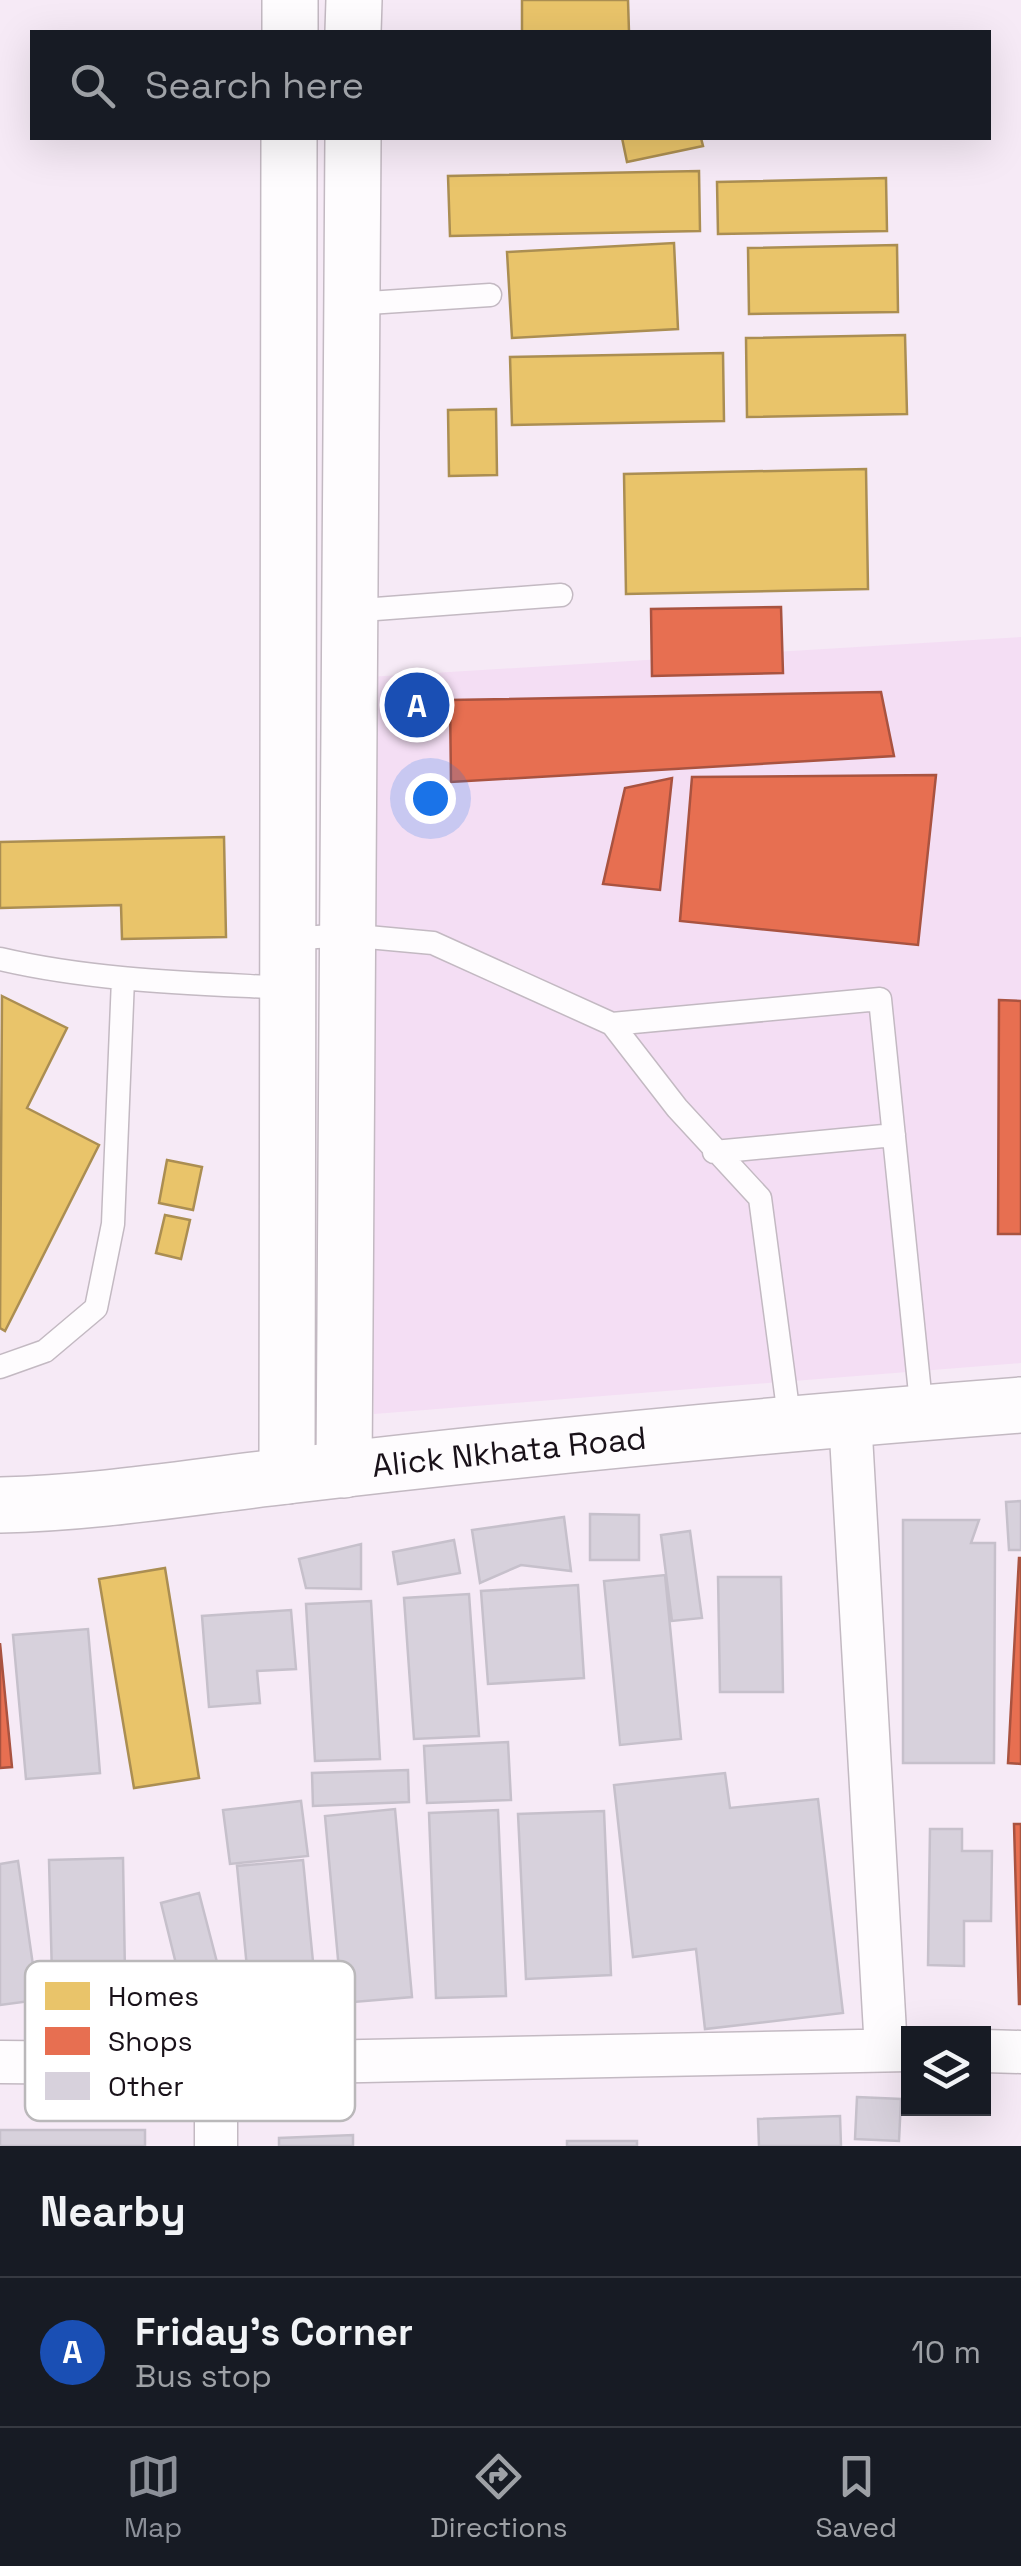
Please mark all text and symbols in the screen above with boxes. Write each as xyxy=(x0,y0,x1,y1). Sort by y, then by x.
search box xyxy=(30,30,991,140)
icon: search xyxy=(65,58,120,113)
text: Search here xyxy=(145,61,364,109)
pin: A xyxy=(384,668,450,742)
your location xyxy=(405,773,456,824)
street label: Alick Nkhata Road xyxy=(370,1418,648,1486)
legend xyxy=(25,1961,355,2121)
text: Homes xyxy=(108,1978,199,2014)
text: Shops xyxy=(108,2023,192,2059)
map controls xyxy=(901,2026,991,2116)
button: layers xyxy=(901,2026,991,2116)
text: Other xyxy=(108,2068,184,2104)
text: Nearby xyxy=(40,2185,186,2238)
text: Friday's Corner xyxy=(135,2308,413,2356)
text: A xyxy=(62,2332,83,2372)
text: 10 m xyxy=(911,2332,981,2372)
text: Bus stop xyxy=(135,2356,272,2396)
tab: Map xyxy=(124,2449,182,2545)
tab: Directions xyxy=(430,2449,567,2545)
tab: Saved xyxy=(815,2449,897,2545)

